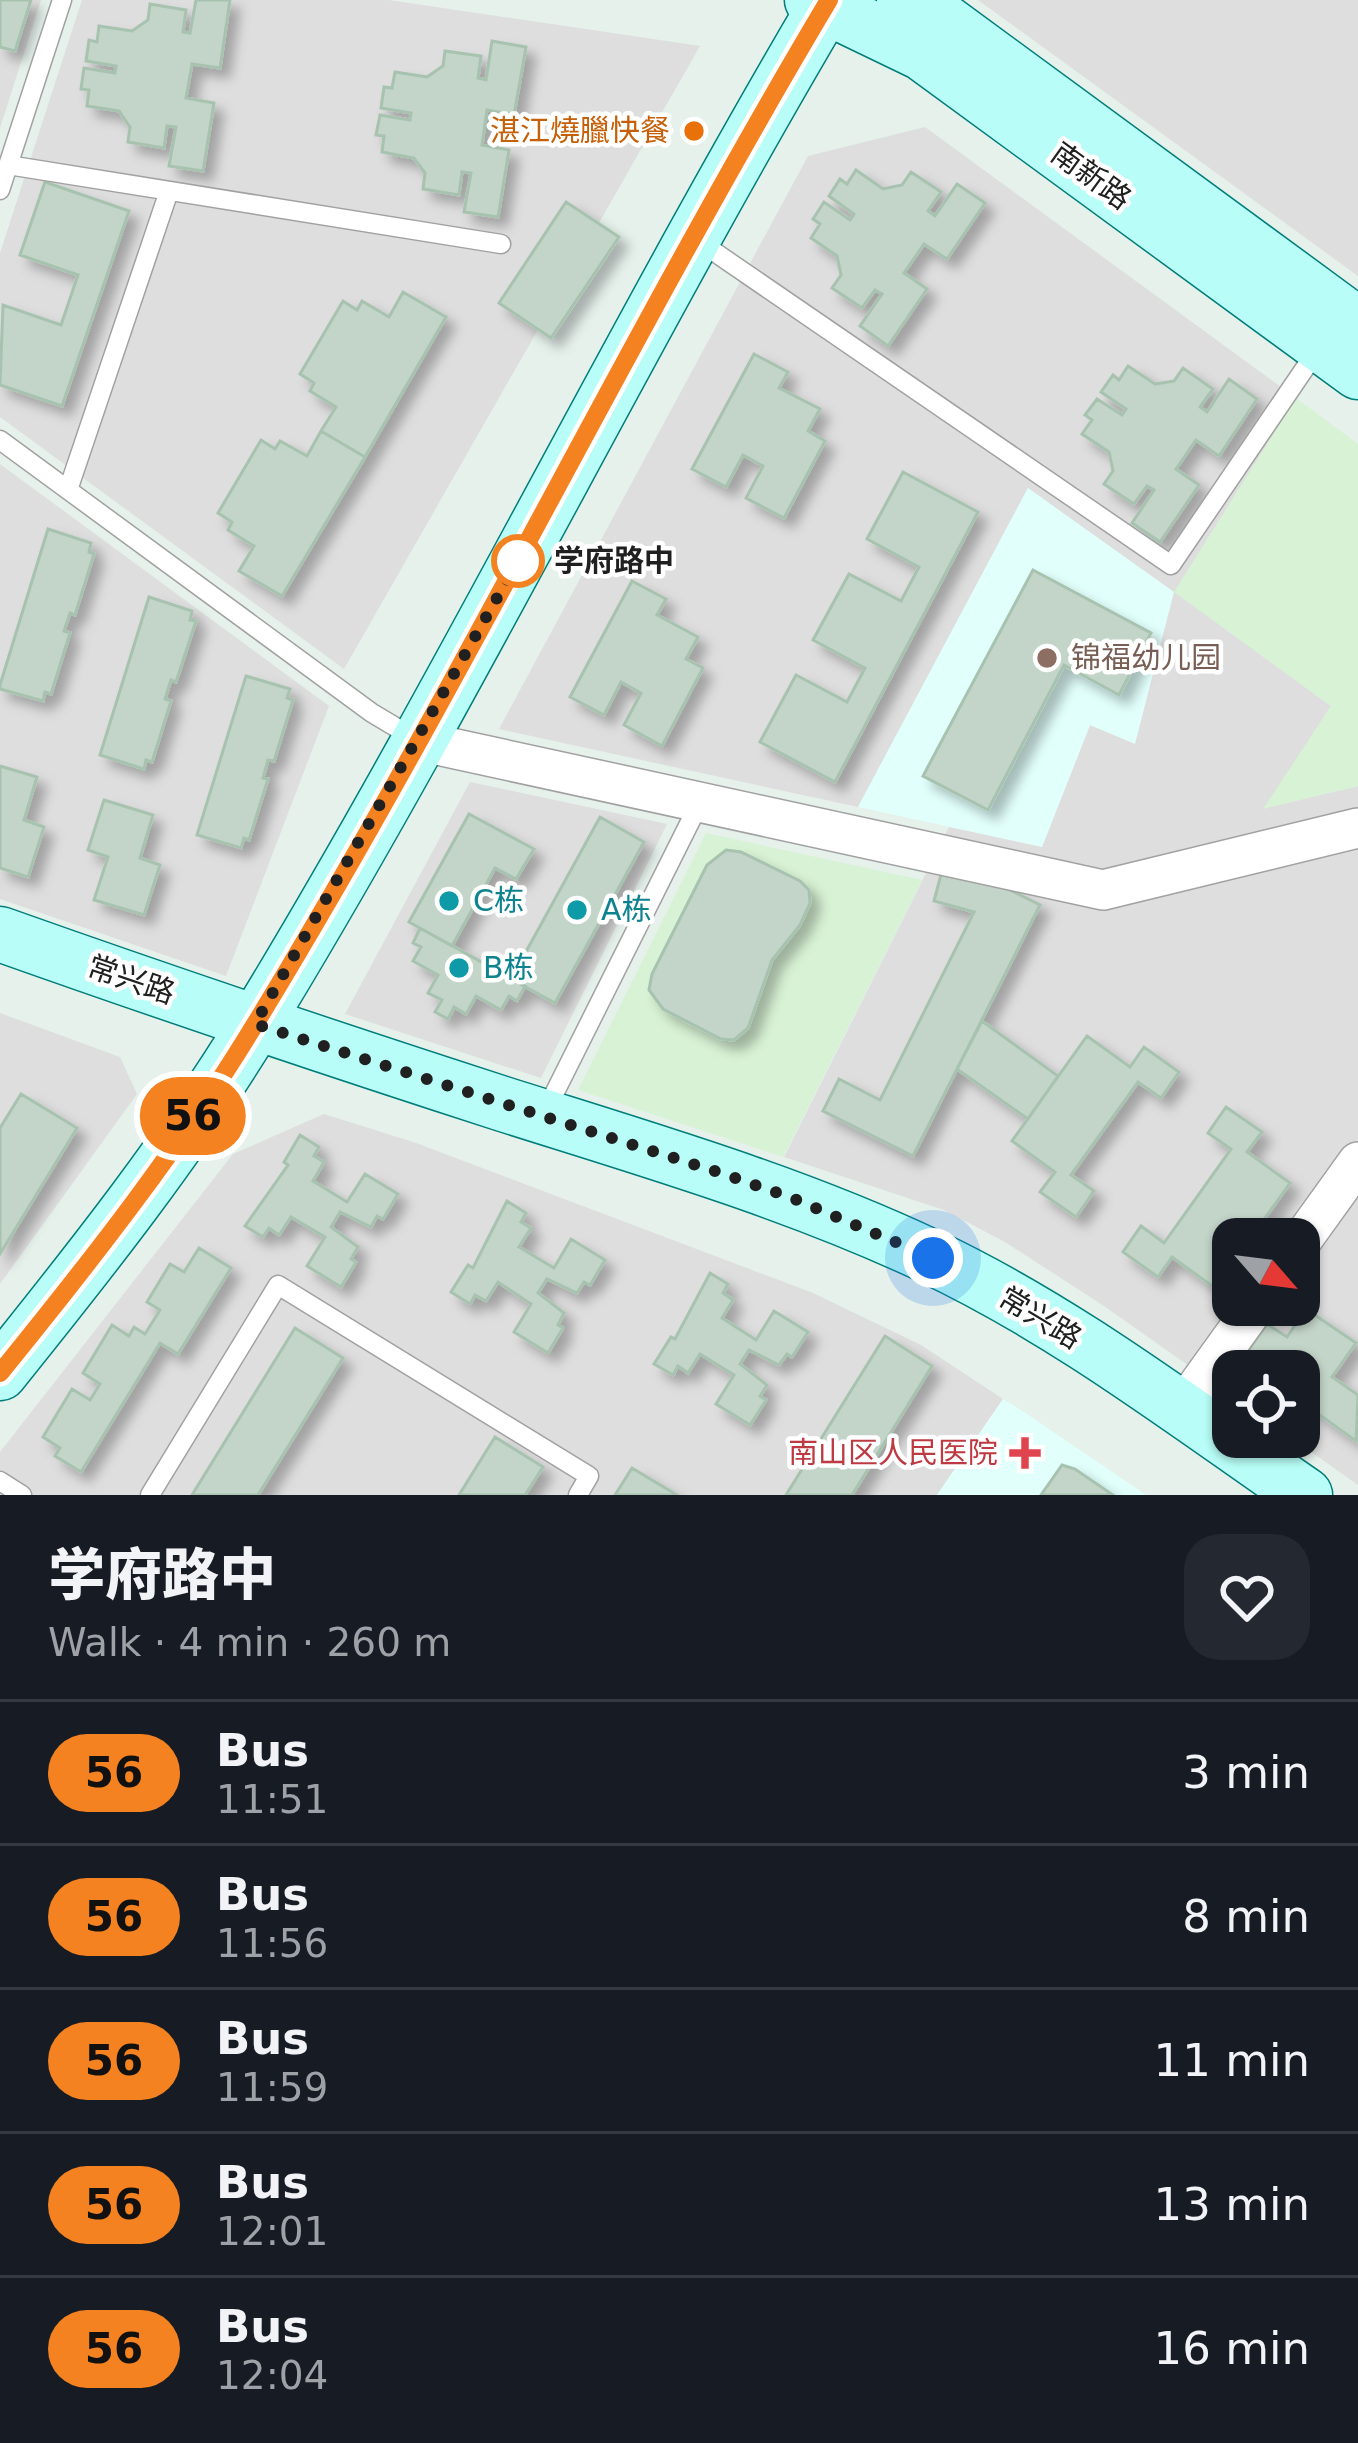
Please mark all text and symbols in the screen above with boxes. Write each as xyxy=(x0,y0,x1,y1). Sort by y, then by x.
place label: 湛江燒臘快餐 xyxy=(490,113,670,148)
marker: 湛江燒臘快餐 xyxy=(681,118,707,144)
street label: 南新路 xyxy=(1045,135,1138,216)
marker: 学府路中 xyxy=(493,536,543,586)
place label: 学府路中 xyxy=(554,543,674,578)
place label: 锦福幼儿园 xyxy=(1071,640,1221,675)
marker: 锦福幼儿园 xyxy=(1034,645,1060,671)
place label: C栋 xyxy=(473,883,524,918)
marker: C栋 xyxy=(436,888,462,914)
place label: A栋 xyxy=(601,892,652,927)
marker: A栋 xyxy=(564,897,590,923)
street label: 常兴路 xyxy=(83,948,179,1011)
place label: B栋 xyxy=(483,950,534,985)
marker: B栋 xyxy=(446,955,472,981)
line badge: 56 xyxy=(139,1077,247,1155)
text: 56 xyxy=(164,1091,222,1140)
north arrow xyxy=(1212,1218,1320,1326)
map controls xyxy=(1212,1218,1320,1458)
your location xyxy=(903,1228,963,1288)
street label: 常兴路 xyxy=(993,1279,1088,1356)
button: locate xyxy=(1212,1350,1320,1458)
place label: 南山区人民医院 xyxy=(788,1435,998,1470)
marker: 南山区人民医院 xyxy=(1009,1437,1041,1469)
button: heart xyxy=(1184,1534,1310,1660)
text: 学府路中 xyxy=(48,1542,276,1608)
text: Walk · 4 min · 260 m xyxy=(48,1620,451,1665)
text: Bus xyxy=(216,1724,309,1777)
text: 3 min xyxy=(1182,1746,1310,1799)
text: 56 xyxy=(85,1748,143,1797)
text: 11:51 xyxy=(216,1777,328,1822)
text: Bus xyxy=(216,1868,309,1921)
text: 8 min xyxy=(1182,1890,1310,1943)
text: 56 xyxy=(85,1892,143,1941)
text: 11:56 xyxy=(216,1921,328,1966)
text: Bus xyxy=(216,2012,309,2065)
text: 11 min xyxy=(1154,2034,1310,2087)
text: 56 xyxy=(85,2036,143,2085)
text: 11:59 xyxy=(216,2065,328,2110)
text: Bus xyxy=(216,2156,309,2209)
text: 13 min xyxy=(1154,2178,1310,2231)
text: 56 xyxy=(85,2180,143,2229)
text: 12:01 xyxy=(216,2209,328,2254)
text: Bus xyxy=(216,2300,309,2353)
text: 16 min xyxy=(1154,2322,1310,2375)
text: 56 xyxy=(85,2324,143,2373)
text: 12:04 xyxy=(216,2353,328,2398)

